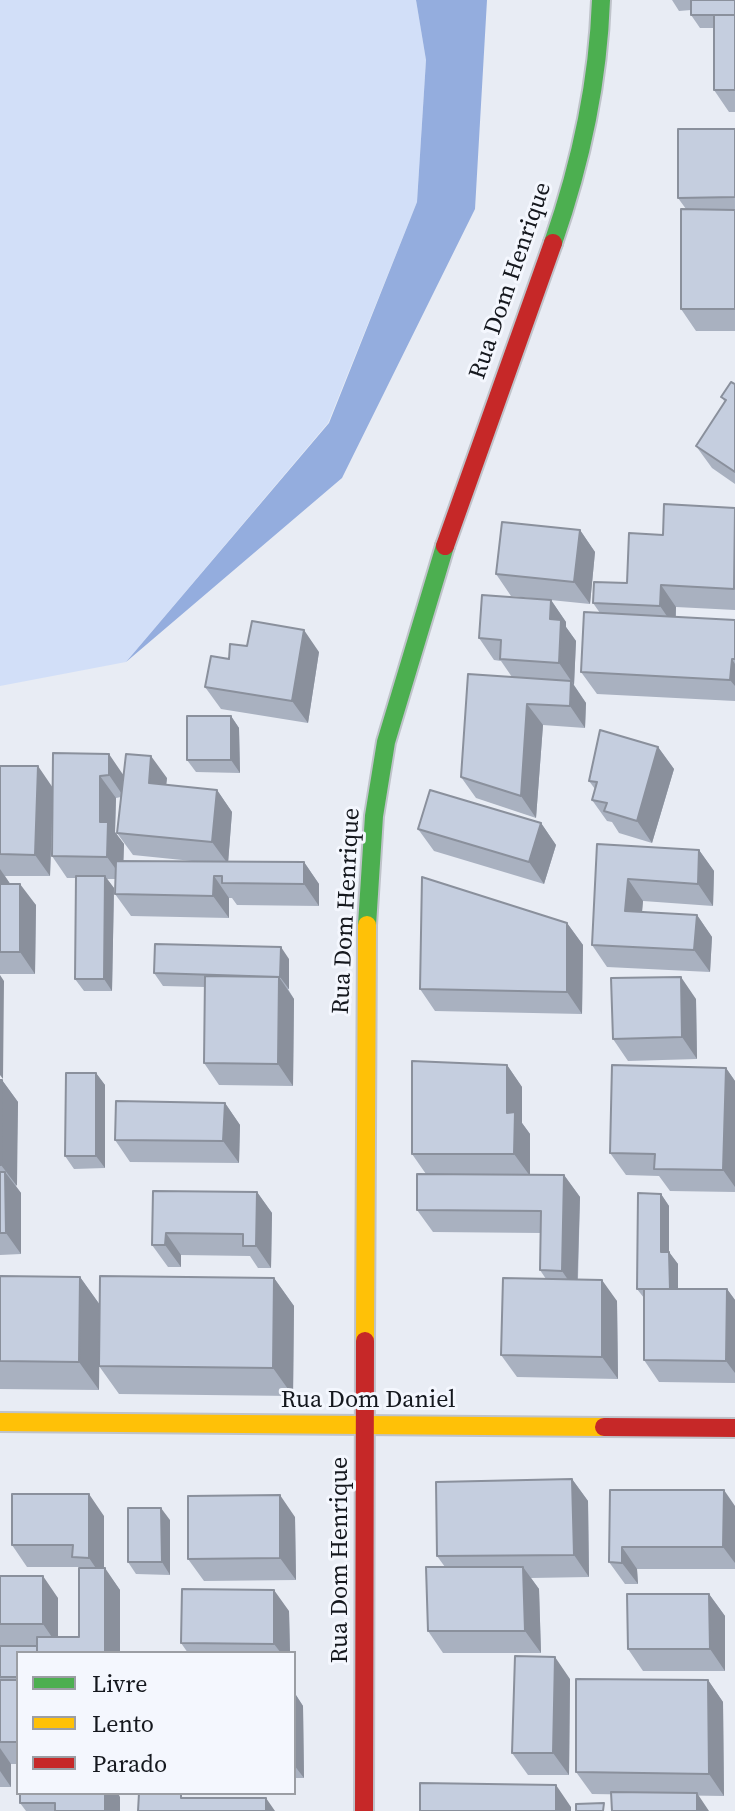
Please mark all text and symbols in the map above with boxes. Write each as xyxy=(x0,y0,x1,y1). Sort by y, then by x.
street label: Rua Dom Henrique xyxy=(464,179,558,383)
street label: Rua Dom Henrique xyxy=(327,807,367,1015)
street label: Rua Dom Daniel xyxy=(281,1387,455,1415)
street label: Rua Dom Henrique xyxy=(327,1457,355,1663)
legend xyxy=(16,1651,296,1795)
text: Livre xyxy=(92,1667,147,1700)
text: Lento xyxy=(92,1707,154,1740)
text: Parado xyxy=(92,1747,167,1780)

